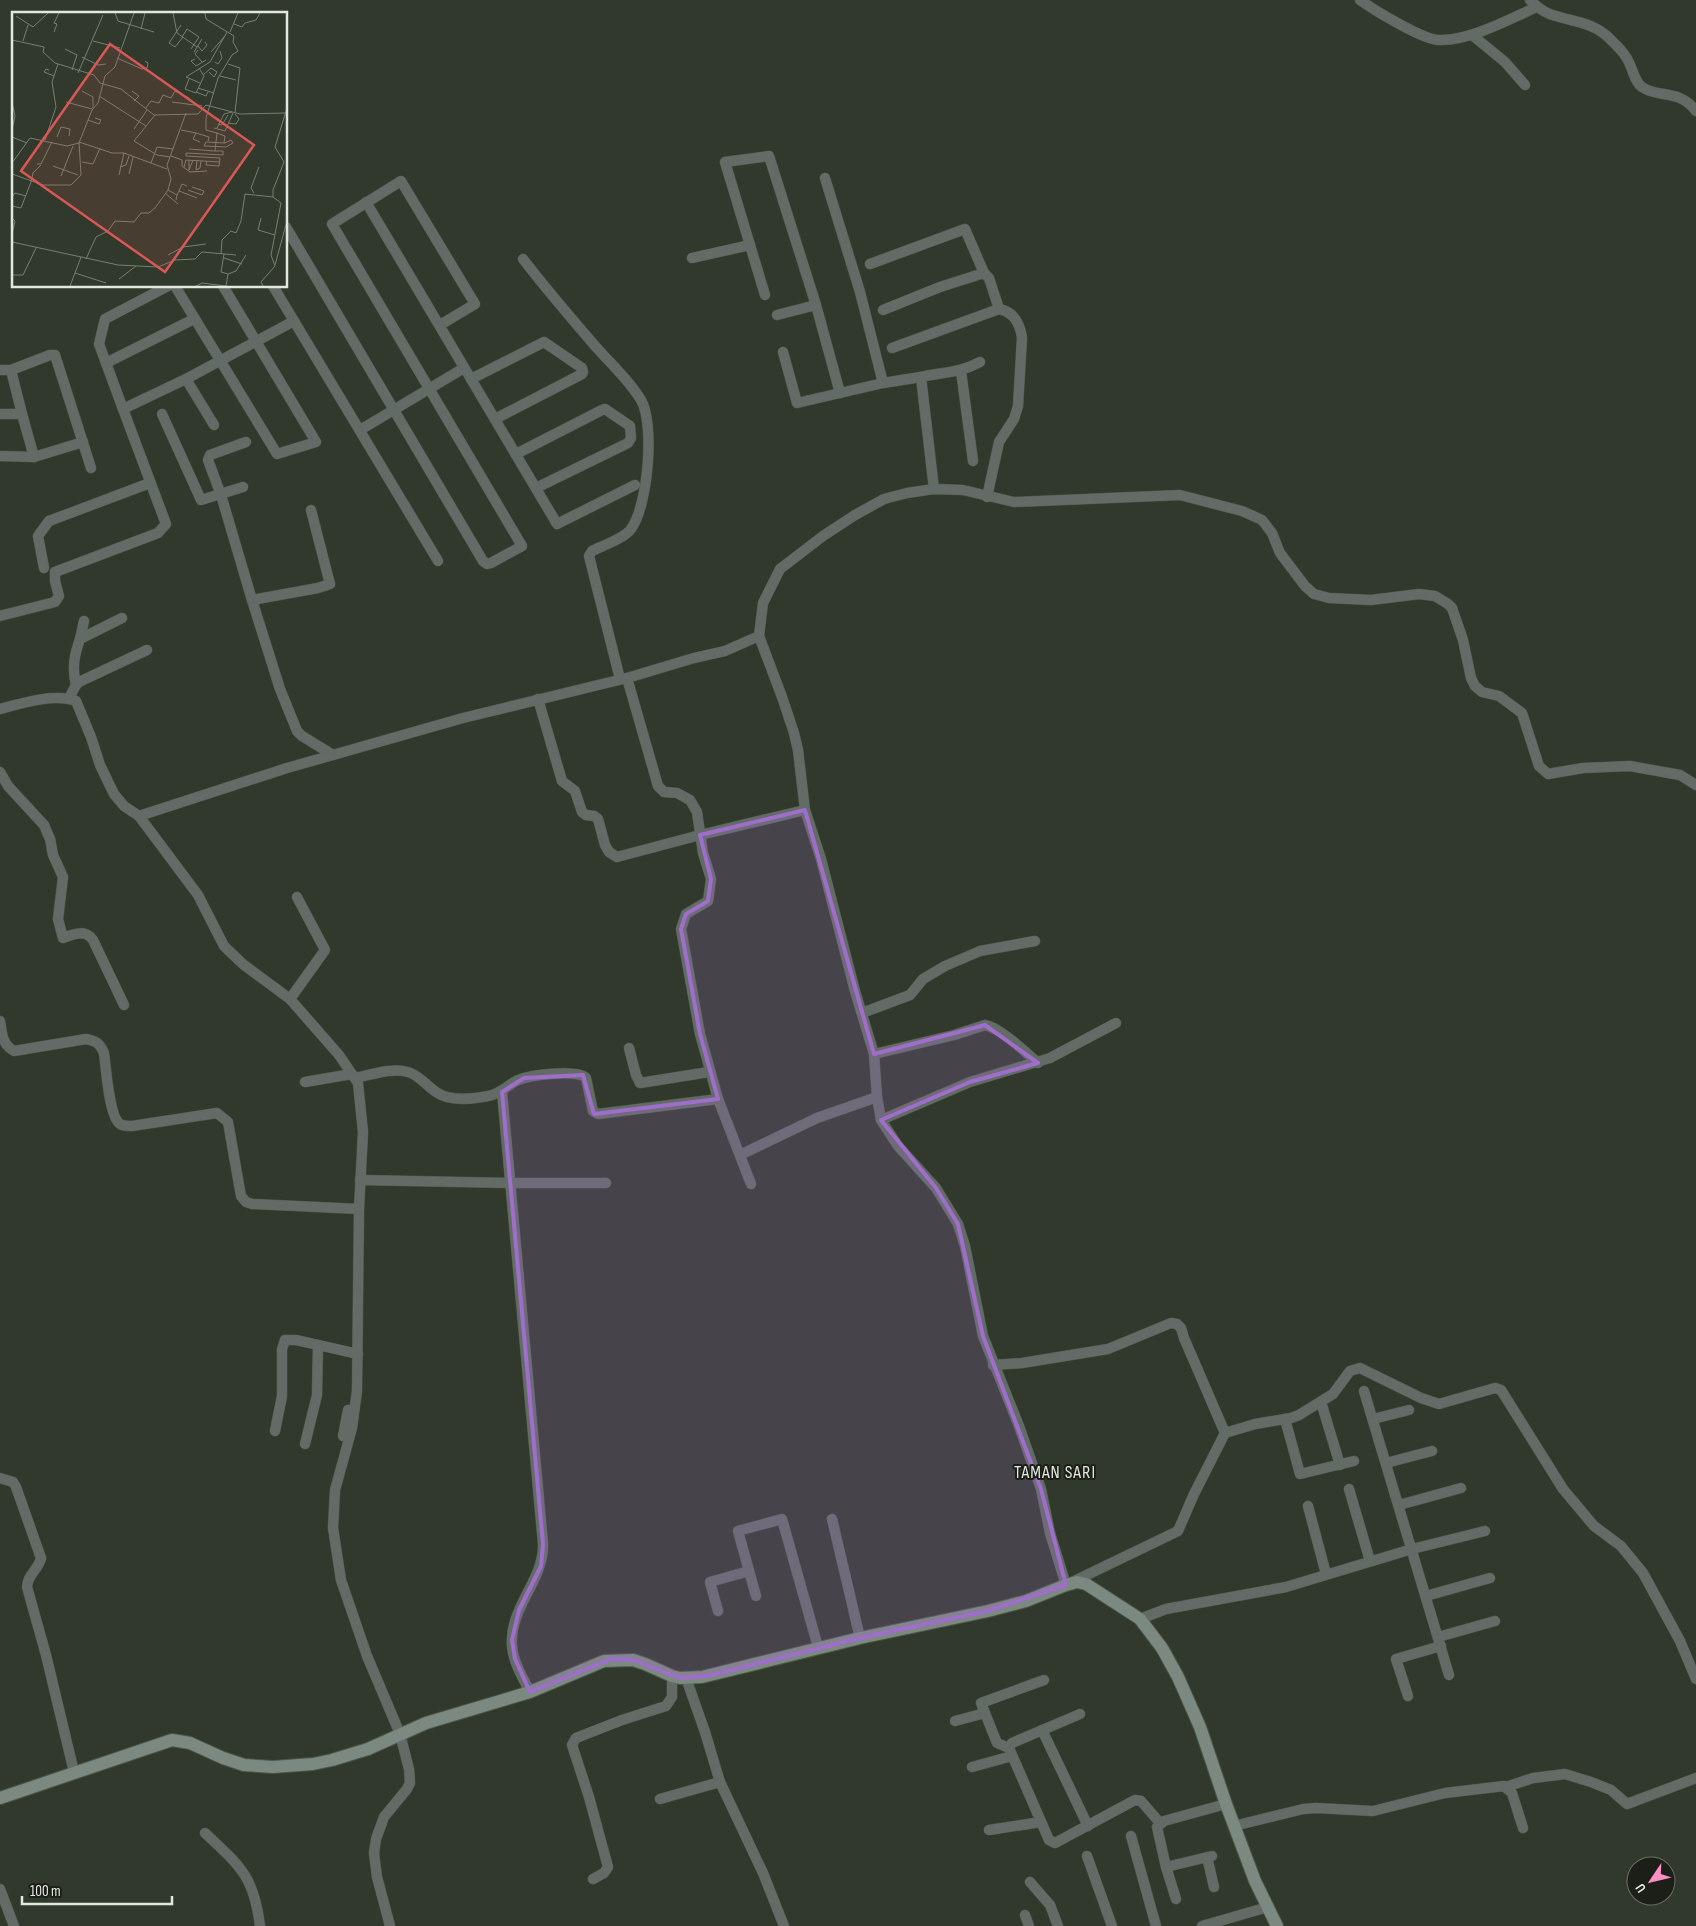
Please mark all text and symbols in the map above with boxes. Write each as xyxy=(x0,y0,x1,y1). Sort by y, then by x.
inset map xyxy=(12,12,288,288)
district label: TAMAN SARI xyxy=(1014,1462,1096,1483)
north arrow xyxy=(1626,1856,1676,1906)
scale bar xyxy=(22,1874,172,1906)
text: U xyxy=(1632,1880,1650,1896)
text: 100 m xyxy=(30,1882,61,1901)

